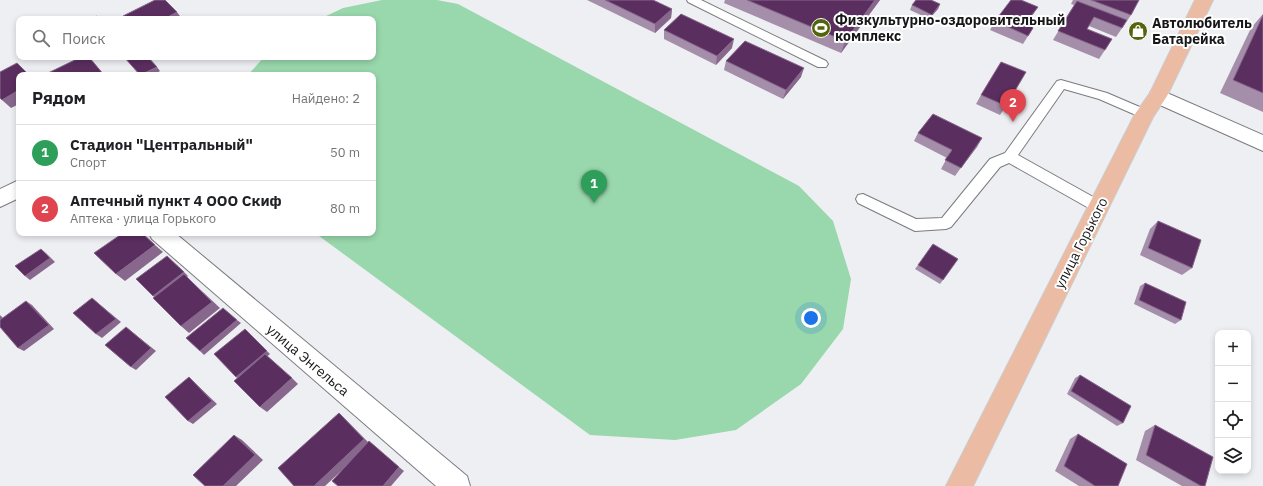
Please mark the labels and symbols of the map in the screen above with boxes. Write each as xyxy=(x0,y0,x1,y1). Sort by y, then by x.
place label: Физкультурно-оздоровительный комплекс xyxy=(835,11,1065,45)
place label: Автолюбитель Батарейка xyxy=(1152,14,1252,48)
sports icon: Физкультурно-оздоровительный комплекс xyxy=(810,17,832,39)
shop icon: Автолюбитель Батарейка xyxy=(1127,20,1149,42)
pin: 2 xyxy=(1000,89,1026,122)
pin: 1 xyxy=(581,170,607,203)
street label: улица Горького xyxy=(1050,194,1112,292)
your location xyxy=(801,308,821,328)
street label: улица Энгельса xyxy=(263,320,353,400)

